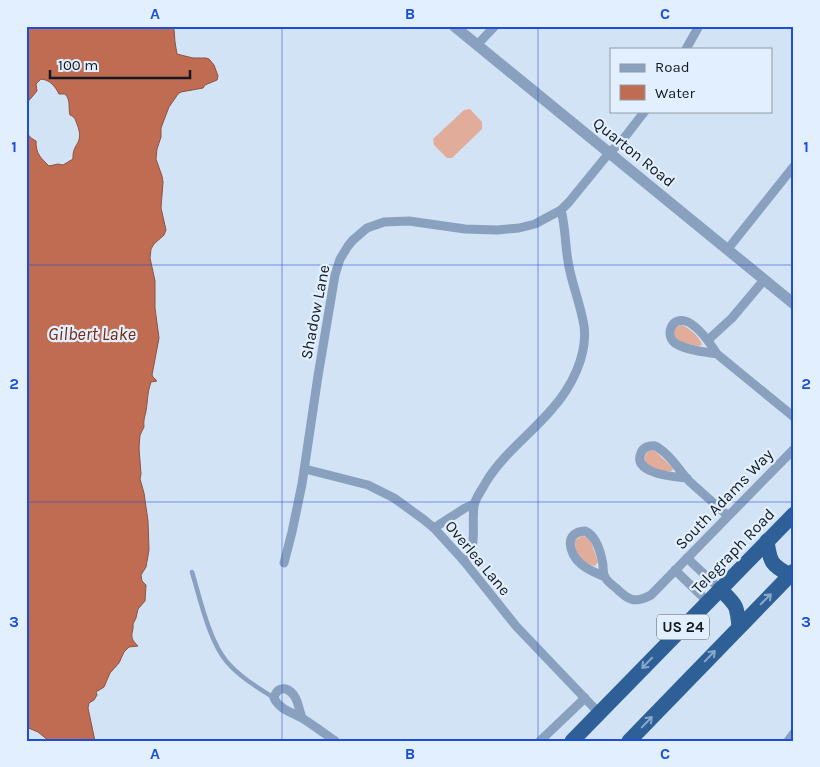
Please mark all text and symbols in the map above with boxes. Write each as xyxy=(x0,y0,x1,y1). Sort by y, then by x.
text: A xyxy=(150,4,160,23)
text: B xyxy=(405,4,415,23)
text: C xyxy=(660,4,670,23)
scale bar xyxy=(50,48,190,80)
legend xyxy=(610,48,772,112)
text: 100 m xyxy=(58,56,98,74)
text: Road xyxy=(655,58,690,76)
text: Water xyxy=(655,84,696,102)
street label: Quarton Road xyxy=(589,113,679,191)
text: 1 xyxy=(11,137,17,156)
text: 1 xyxy=(803,137,809,156)
street label: Shadow Lane xyxy=(297,263,333,361)
water label: Gilbert Lake xyxy=(48,323,136,345)
text: 2 xyxy=(9,374,19,393)
text: 2 xyxy=(801,374,811,393)
street label: South Adams Way xyxy=(671,444,777,553)
street label: Telegraph Road xyxy=(688,504,778,598)
street label: Overlea Lane xyxy=(441,517,515,599)
one-way arrow xyxy=(760,593,772,605)
text: 3 xyxy=(9,612,19,631)
text: 3 xyxy=(801,612,811,631)
road number: US 24 xyxy=(657,614,709,640)
one-way arrow xyxy=(704,650,717,662)
one-way arrow xyxy=(642,657,654,669)
one-way arrow xyxy=(641,716,653,729)
text: A xyxy=(150,744,160,763)
text: B xyxy=(405,744,415,763)
text: C xyxy=(660,744,670,763)

